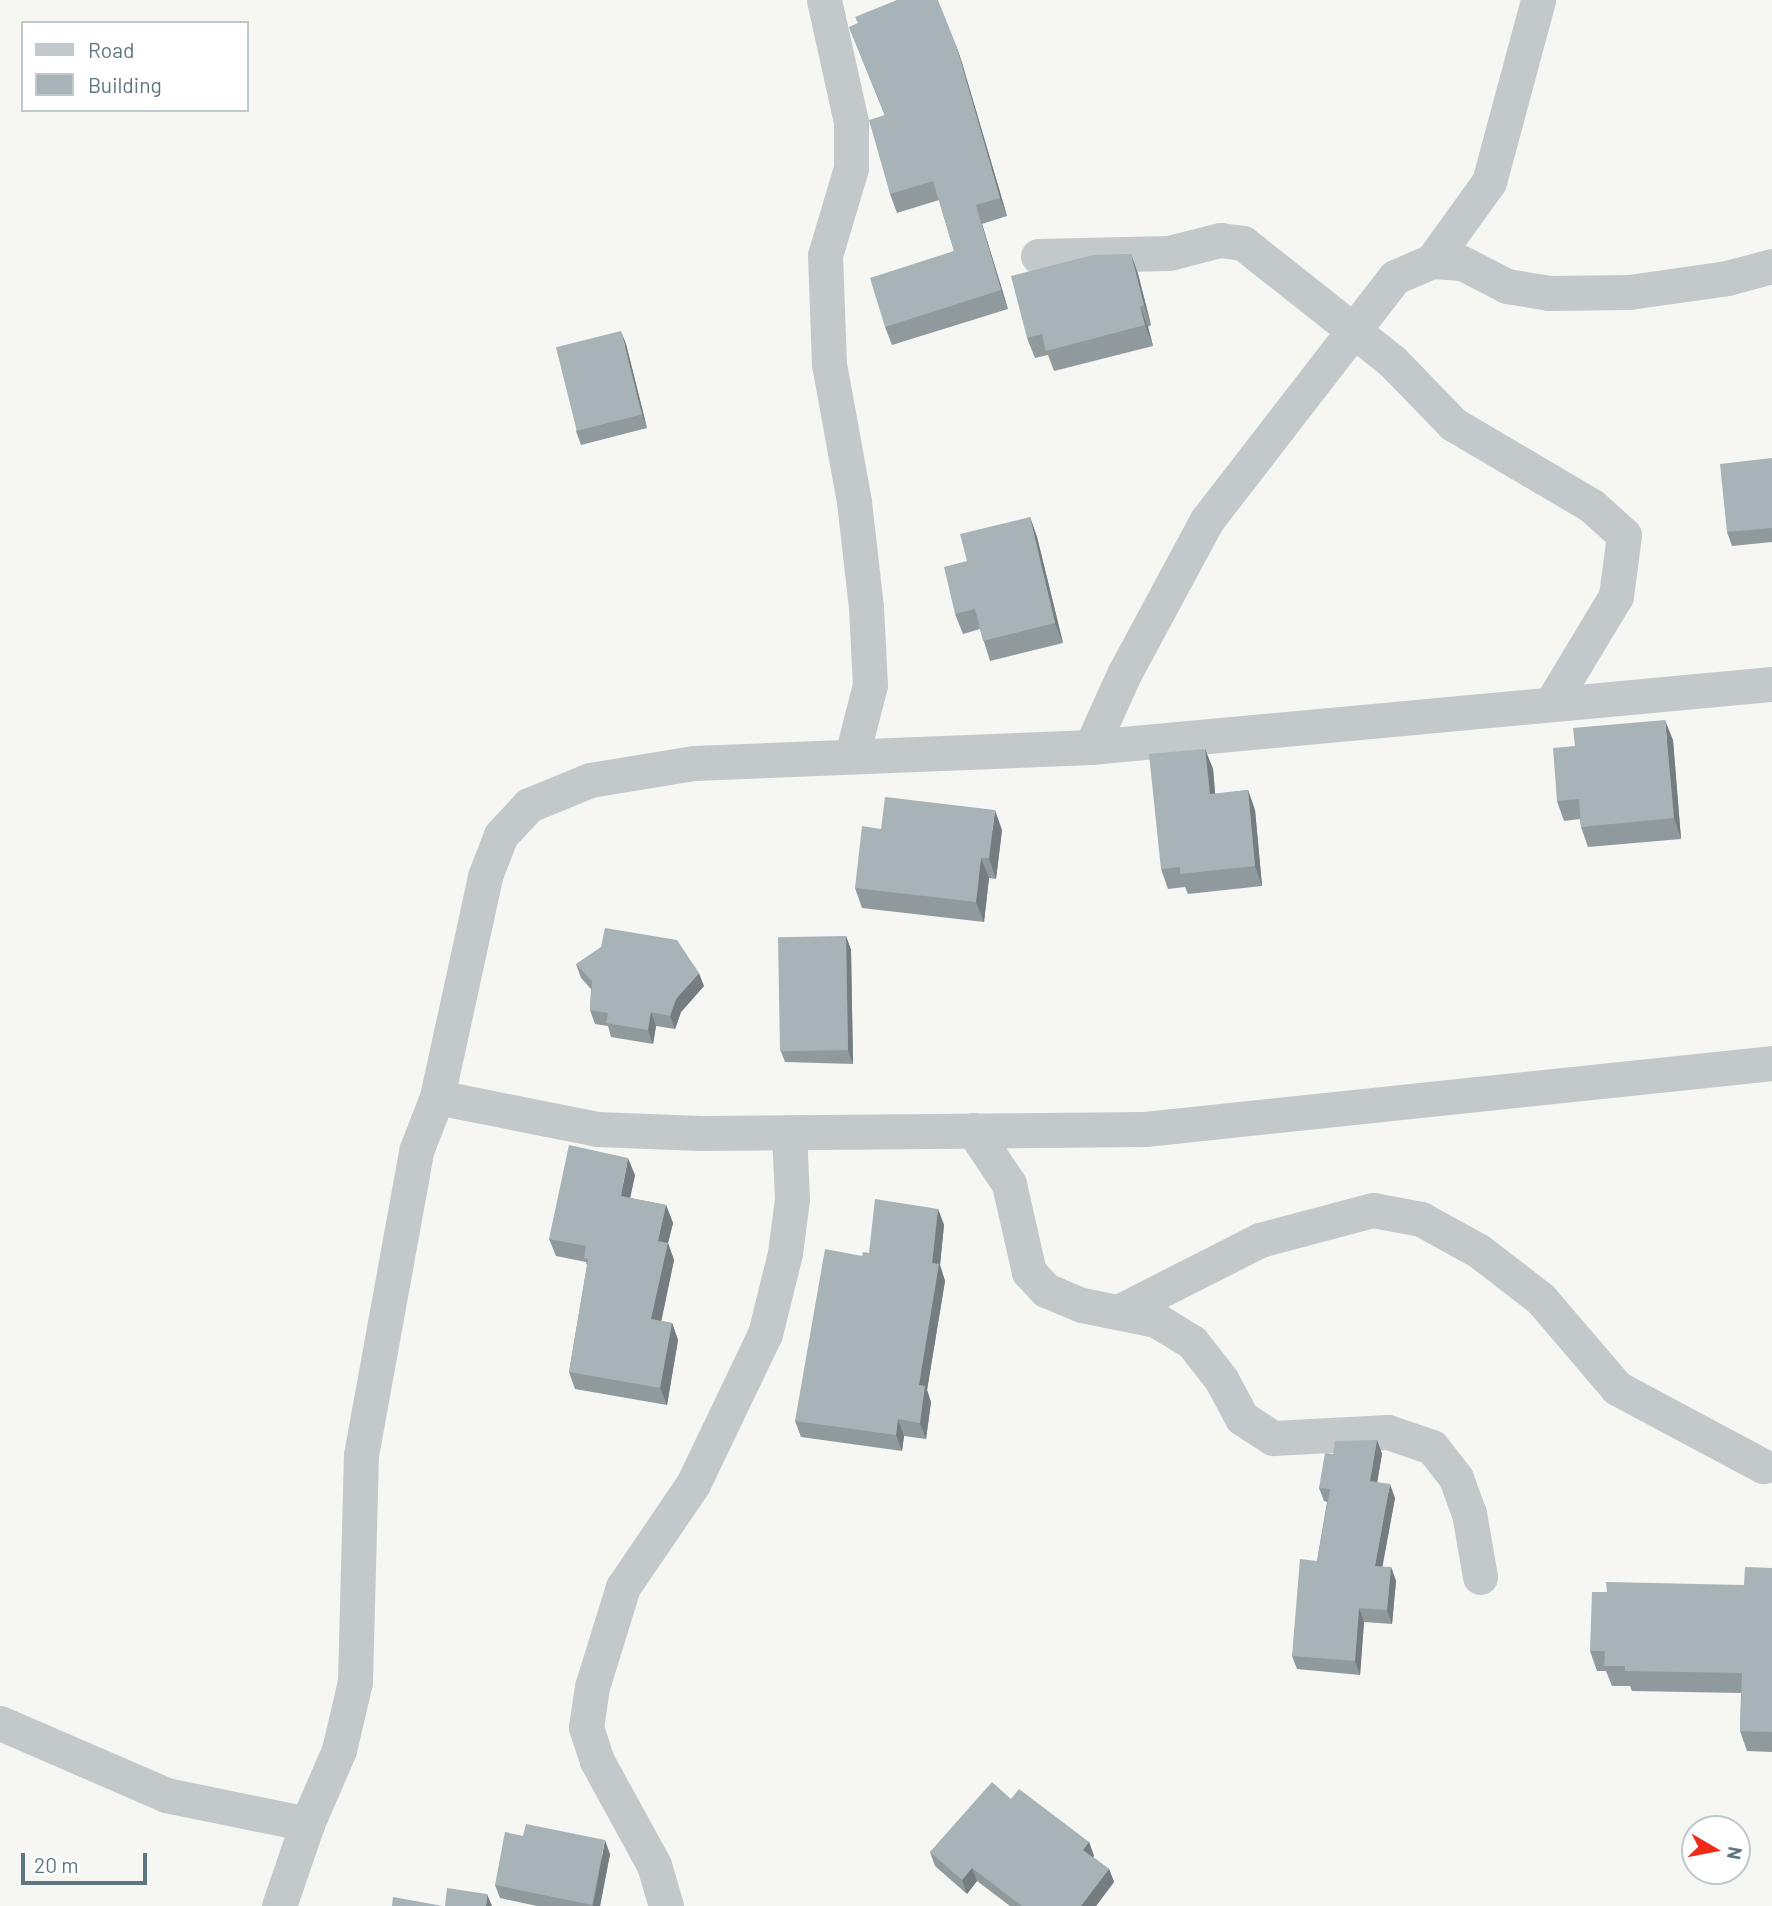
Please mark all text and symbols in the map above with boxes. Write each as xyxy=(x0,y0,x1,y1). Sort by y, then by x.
legend xyxy=(21,21,248,112)
text: Road xyxy=(88,37,134,62)
text: Building xyxy=(88,72,162,97)
north arrow xyxy=(1681,1815,1751,1885)
scale bar xyxy=(24,1840,150,1884)
text: N xyxy=(1723,1845,1748,1862)
text: 20 m xyxy=(34,1852,79,1877)

